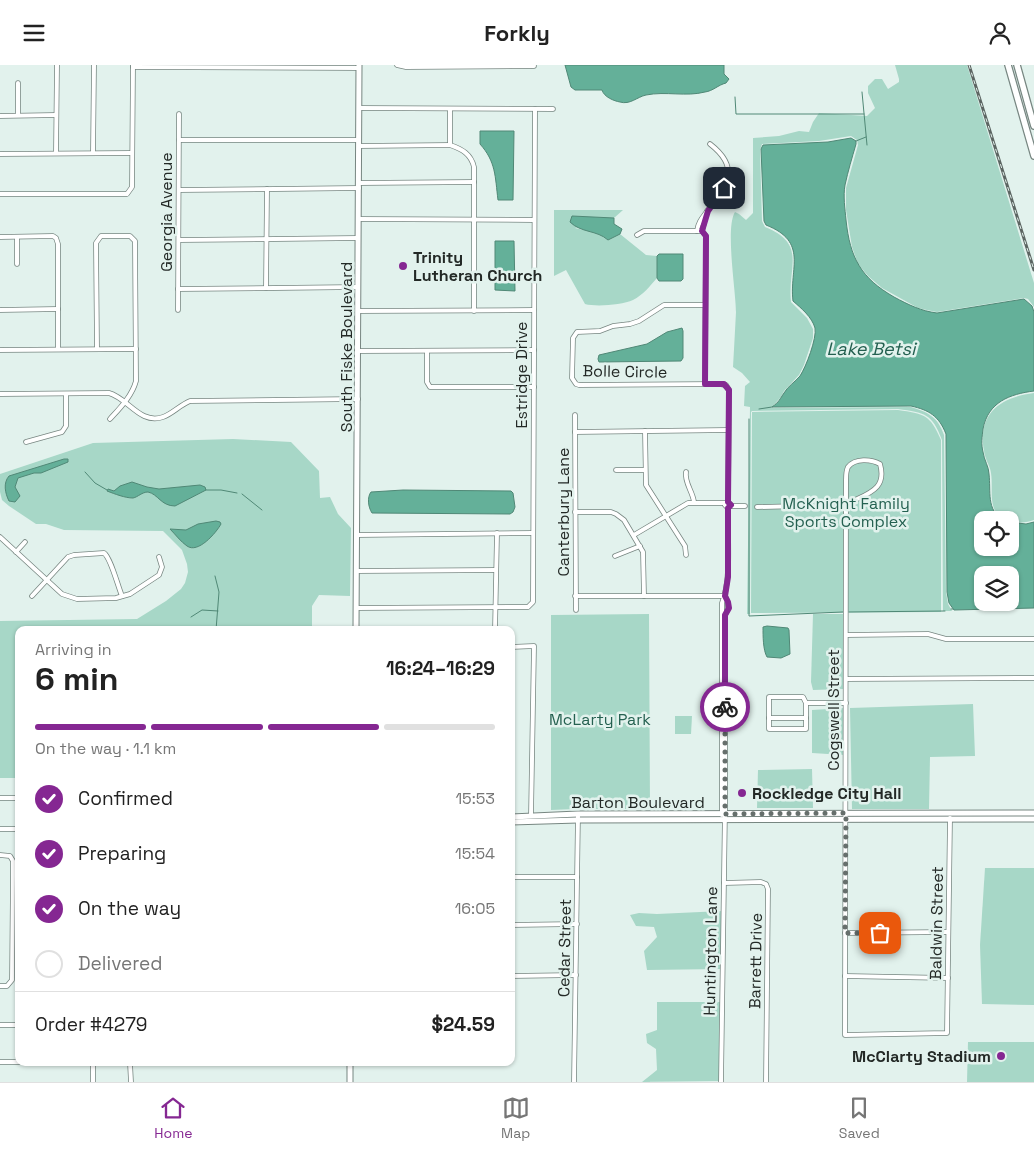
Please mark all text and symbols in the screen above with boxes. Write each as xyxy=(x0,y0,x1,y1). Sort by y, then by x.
icon: menu xyxy=(20,19,48,47)
text: Forkly xyxy=(484,19,550,47)
icon: person xyxy=(986,19,1014,47)
street label: Georgia Avenue xyxy=(156,152,177,272)
pin xyxy=(703,167,745,209)
icon: home xyxy=(710,174,738,202)
place label: Trinity Lutheran Church xyxy=(413,247,542,286)
marker: Trinity Lutheran Church xyxy=(397,260,409,272)
street label: South Fiske Boulevard xyxy=(336,262,357,432)
street label: Estridge Drive xyxy=(511,321,532,429)
water label: Lake Betsi xyxy=(826,337,918,360)
street label: Bolle Circle xyxy=(582,360,668,383)
street label: Canterbury Lane xyxy=(553,448,574,576)
park label: McKnight Family Sports Complex xyxy=(782,493,910,532)
map controls xyxy=(974,511,1019,611)
button: locate xyxy=(974,511,1019,556)
button: layers xyxy=(974,566,1019,611)
text: Arriving in xyxy=(35,639,112,660)
street label: Cogswell Street xyxy=(823,649,844,771)
text: 16:24–16:29 xyxy=(386,656,495,681)
text: 6 min xyxy=(35,659,118,699)
courier xyxy=(700,682,750,732)
icon: bike xyxy=(711,693,739,721)
park label: McLarty Park xyxy=(549,709,651,730)
text: On the way · 1.1 km xyxy=(35,738,176,759)
place label: Rockledge City Hall xyxy=(752,783,902,804)
icon: check xyxy=(35,785,63,813)
text: Confirmed xyxy=(78,786,173,811)
marker: Rockledge City Hall xyxy=(736,787,748,799)
text: 15:53 xyxy=(455,788,495,809)
street label: Barton Boulevard xyxy=(571,792,705,813)
icon: check xyxy=(35,840,63,868)
text: Preparing xyxy=(78,841,166,866)
text: 15:54 xyxy=(455,843,495,864)
street label: Baldwin Street xyxy=(925,866,948,980)
street label: Huntington Lane xyxy=(699,886,722,1016)
icon: check xyxy=(35,895,63,923)
text: On the way xyxy=(78,896,181,921)
text: 16:05 xyxy=(455,898,495,919)
street label: Cedar Street xyxy=(553,899,576,997)
pin xyxy=(859,912,901,954)
street label: Barrett Drive xyxy=(744,913,767,1009)
icon: bag xyxy=(866,919,894,947)
text: Delivered xyxy=(78,951,163,976)
text: Order #4279 xyxy=(35,1012,148,1037)
text: $24.59 xyxy=(432,1012,495,1037)
place label: McClarty Stadium xyxy=(852,1046,991,1067)
marker: McClarty Stadium xyxy=(995,1050,1007,1062)
tab: Home xyxy=(154,1094,192,1142)
tab: Map xyxy=(501,1094,530,1142)
tab: Saved xyxy=(839,1094,880,1142)

